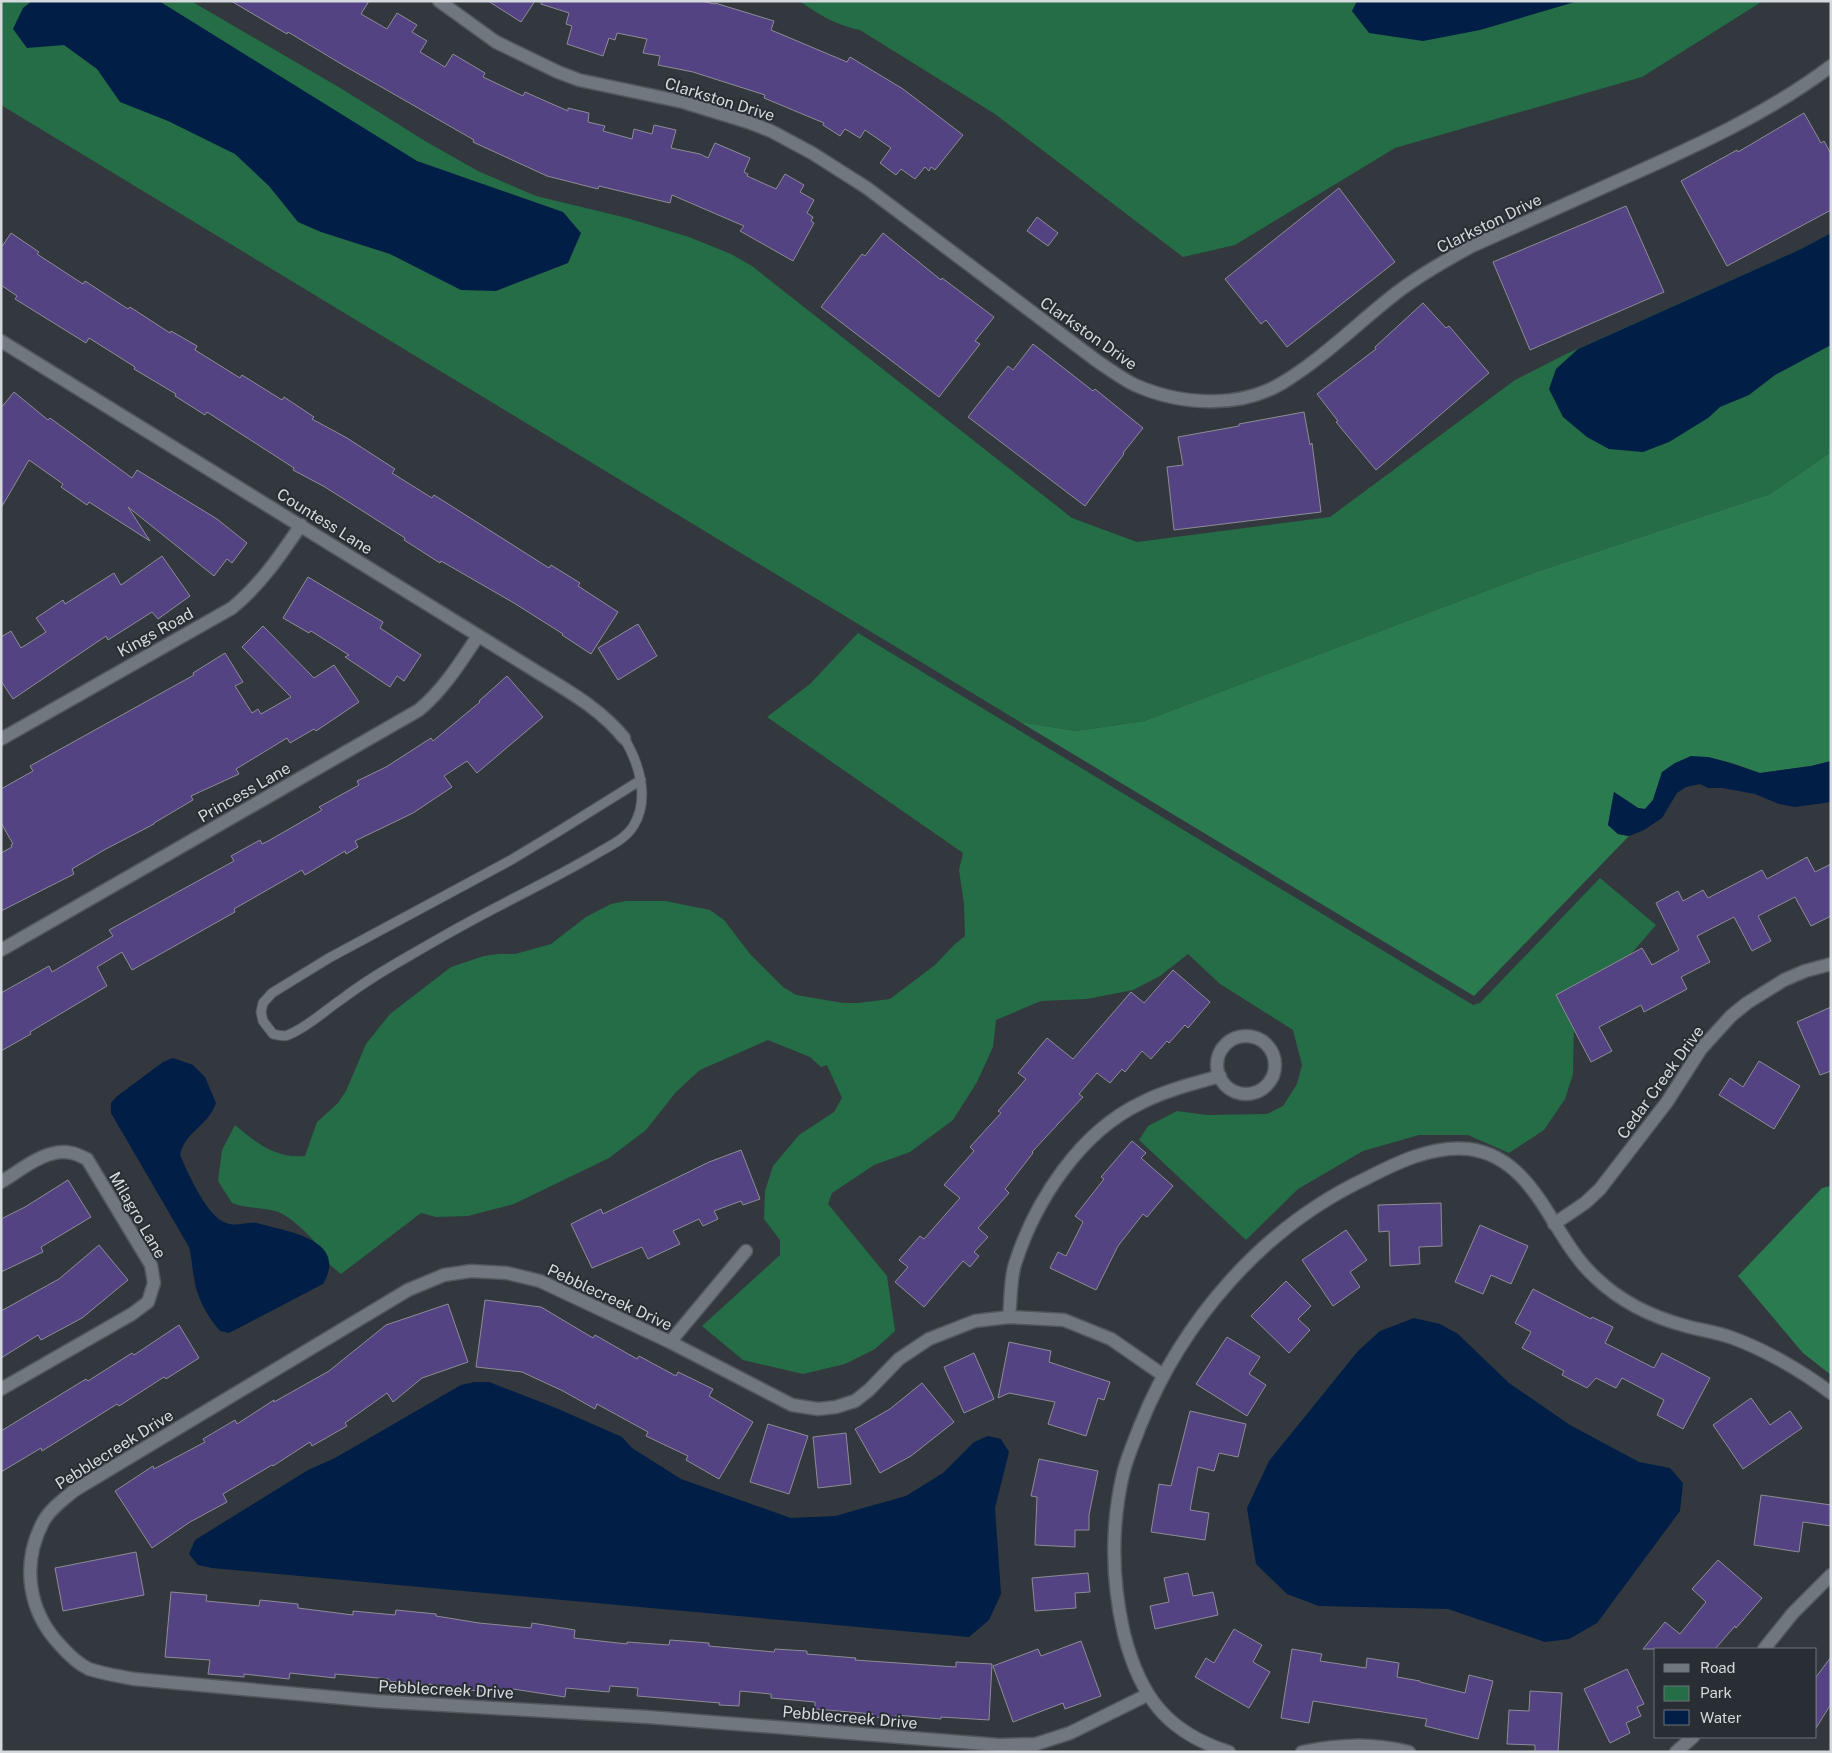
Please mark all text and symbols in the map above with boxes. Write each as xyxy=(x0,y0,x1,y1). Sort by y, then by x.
street label: Clarkston Drive xyxy=(663,74,777,125)
street label: Clarkston Drive xyxy=(1434,190,1545,257)
street label: Clarkston Drive xyxy=(1037,293,1141,374)
street label: Countess Lane xyxy=(273,484,376,558)
street label: Kings Road xyxy=(114,604,196,661)
street label: Princess Lane xyxy=(195,758,294,827)
street label: Cedar Creek Drive xyxy=(1613,1022,1708,1142)
street label: Milagro Lane xyxy=(105,1169,170,1262)
street label: Pebblecreek Drive xyxy=(544,1260,675,1335)
street label: Pebblecreek Drive xyxy=(52,1405,177,1493)
legend xyxy=(1654,1648,1817,1738)
text: Road xyxy=(1700,1659,1736,1676)
street label: Pebblecreek Drive xyxy=(378,1676,514,1703)
text: Park xyxy=(1700,1684,1732,1701)
street label: Pebblecreek Drive xyxy=(782,1702,918,1733)
text: Water xyxy=(1700,1709,1742,1726)

